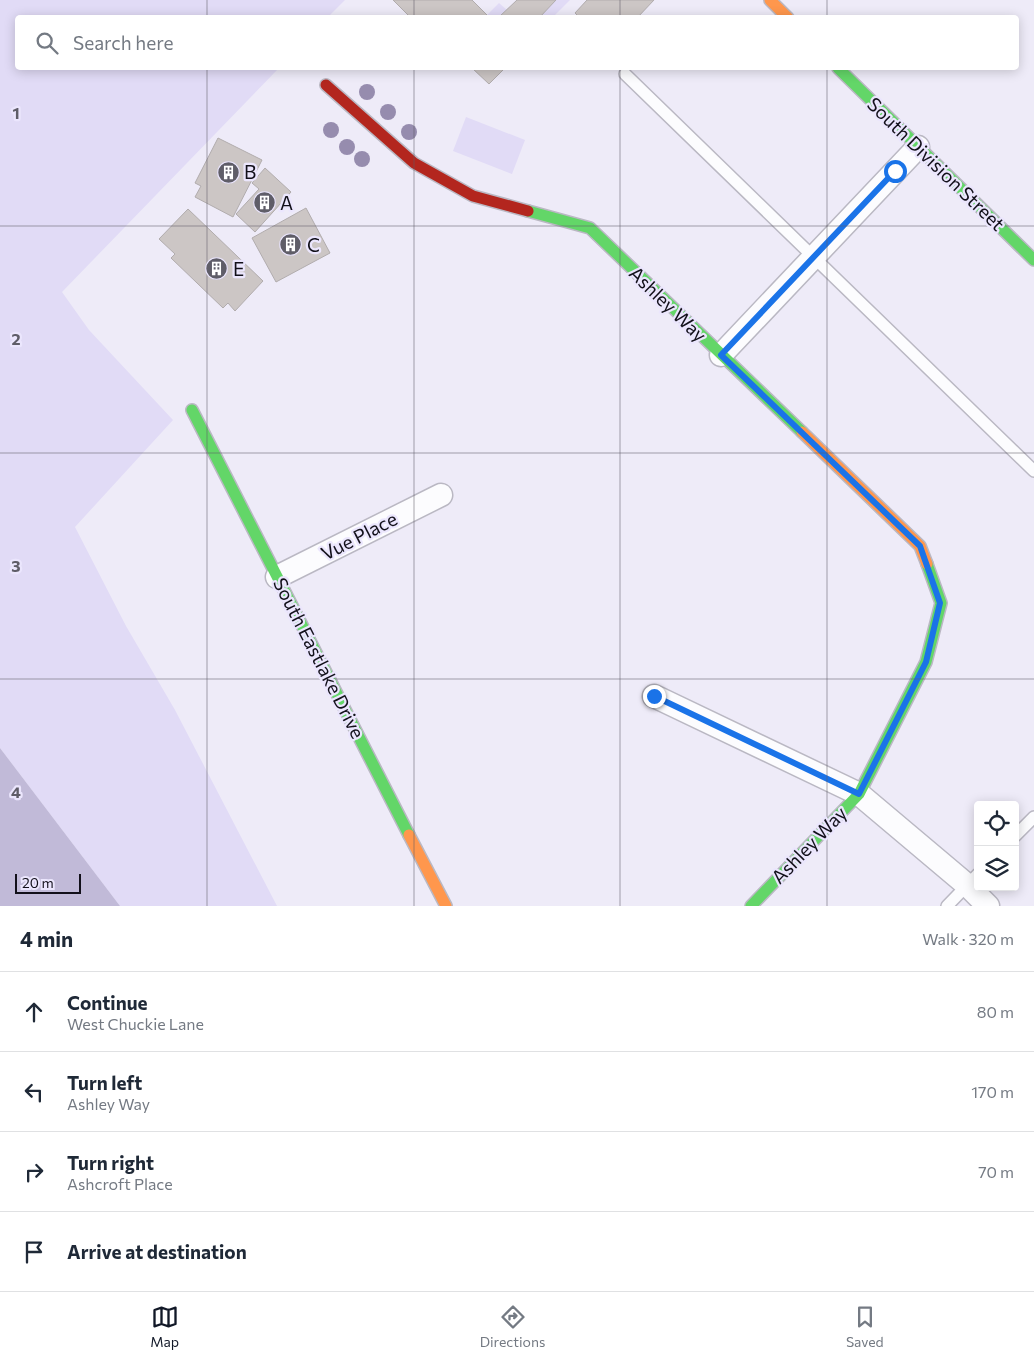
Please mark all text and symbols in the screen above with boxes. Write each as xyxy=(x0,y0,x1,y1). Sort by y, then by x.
search box xyxy=(15,15,1019,70)
icon: search xyxy=(33,29,61,57)
text: Search here xyxy=(73,31,173,54)
street label: South Division Street xyxy=(863,92,1010,235)
text: 1 xyxy=(12,103,20,122)
building icon: B xyxy=(216,160,240,184)
place label: B xyxy=(244,160,256,183)
route start xyxy=(884,160,907,183)
building icon: A xyxy=(252,191,276,215)
place label: A xyxy=(280,191,293,214)
building icon: C xyxy=(279,233,303,257)
place label: C xyxy=(307,233,320,256)
building icon: E xyxy=(205,257,229,281)
place label: E xyxy=(233,257,244,280)
street label: Ashley Way xyxy=(625,261,712,346)
text: 2 xyxy=(11,329,21,348)
street label: Vue Place xyxy=(317,507,401,565)
text: 3 xyxy=(11,556,21,575)
street label: South Eastlake Drive xyxy=(269,574,370,742)
route end xyxy=(643,685,666,708)
text: 4 xyxy=(11,782,21,801)
street label: Ashley Way xyxy=(766,801,851,888)
map controls xyxy=(974,801,1019,891)
button: locate xyxy=(974,801,1019,846)
button: layers xyxy=(974,846,1019,891)
scale bar xyxy=(15,871,81,894)
text: 20 m xyxy=(22,874,54,891)
text: 4 min xyxy=(20,926,73,951)
text: Walk · 320 m xyxy=(922,929,1014,948)
text: Continue xyxy=(67,991,147,1014)
icon: ahead xyxy=(20,998,48,1026)
text: 80 m xyxy=(977,1002,1014,1021)
text: West Chuckie Lane xyxy=(67,1014,204,1033)
text: Turn left xyxy=(67,1071,142,1094)
icon: left xyxy=(20,1078,48,1106)
text: 170 m xyxy=(971,1082,1014,1101)
text: Ashley Way xyxy=(67,1094,150,1113)
text: Turn right xyxy=(67,1151,154,1174)
icon: right xyxy=(20,1158,48,1186)
text: 70 m xyxy=(978,1162,1014,1181)
text: Ashcroft Place xyxy=(67,1174,173,1193)
icon: arrive xyxy=(20,1238,48,1266)
text: Arrive at destination xyxy=(67,1240,247,1263)
tab: Map xyxy=(150,1303,179,1350)
tab: Directions xyxy=(480,1303,545,1350)
tab: Saved xyxy=(846,1303,884,1350)

